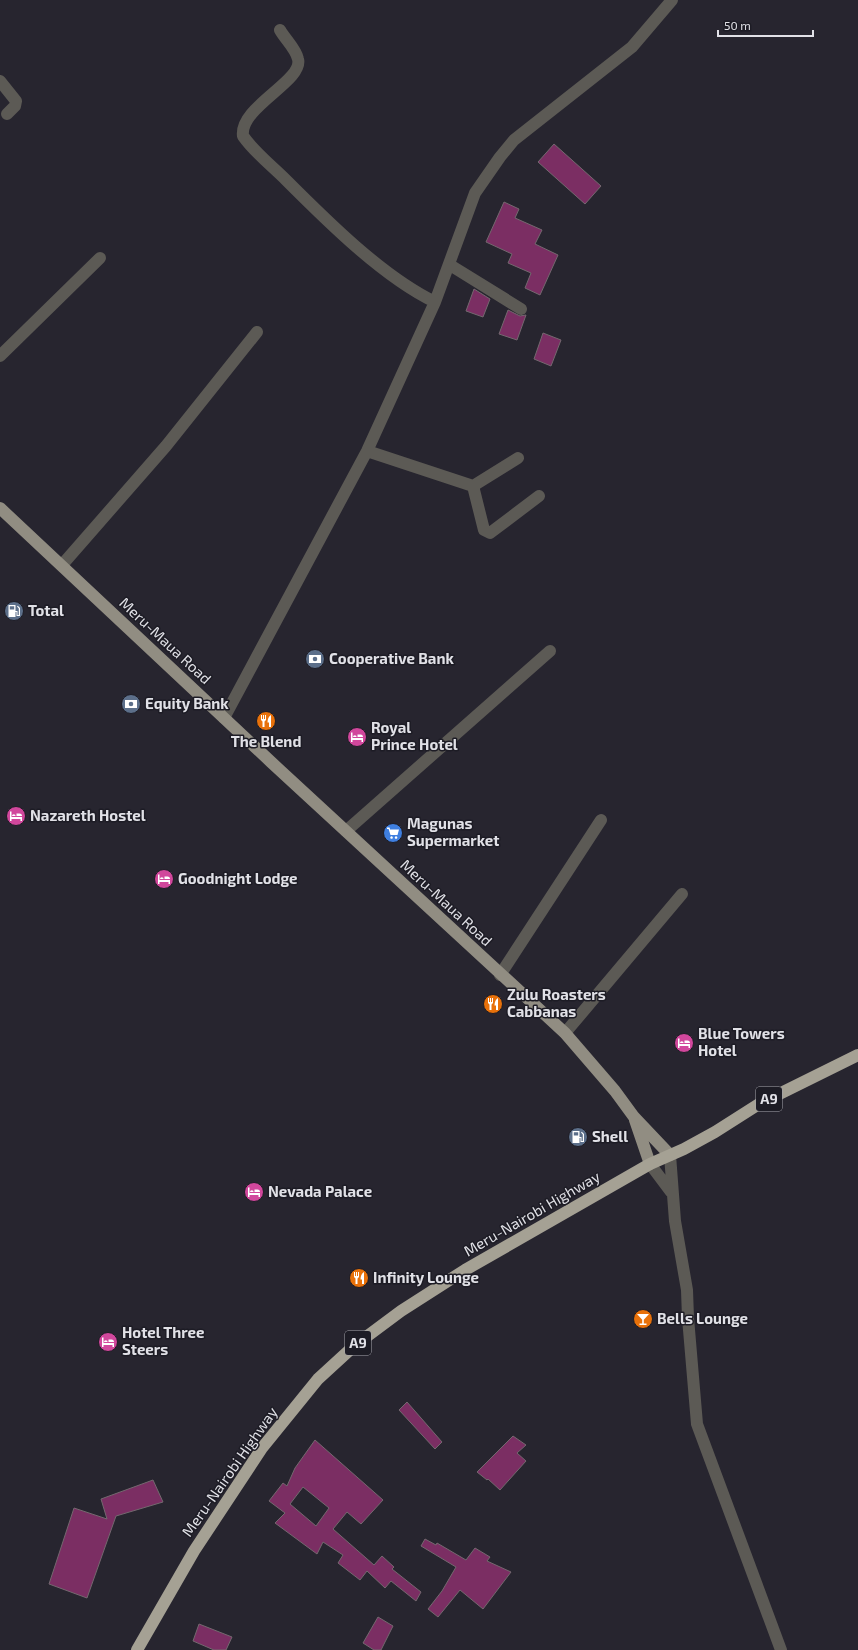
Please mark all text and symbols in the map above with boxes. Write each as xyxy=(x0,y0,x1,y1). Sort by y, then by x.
scale bar xyxy=(718,12,813,38)
text: 50 m xyxy=(724,18,751,32)
street label: Meru-Maua Road xyxy=(116,593,215,687)
fuel station icon: Total xyxy=(3,600,25,622)
place label: Total xyxy=(28,601,64,619)
bank icon: Cooperative Bank xyxy=(304,648,326,670)
place label: Cooperative Bank xyxy=(329,649,454,667)
bank icon: Equity Bank xyxy=(120,693,142,715)
place label: Equity Bank xyxy=(145,694,229,713)
restaurant icon: The Blend xyxy=(255,710,277,732)
place label: Royal Prince Hotel xyxy=(371,718,458,753)
hotel icon: Royal Prince Hotel xyxy=(346,726,368,748)
place label: The Blend xyxy=(231,732,301,750)
hotel icon: Nazareth Hostel xyxy=(5,805,27,827)
place label: Nazareth Hostel xyxy=(30,806,146,824)
place label: Magunas Supermarket xyxy=(407,814,499,849)
supermarket icon: Magunas Supermarket xyxy=(382,822,404,844)
street label: Meru-Maua Road xyxy=(397,855,496,949)
hotel icon: Goodnight Lodge xyxy=(153,868,175,890)
place label: Goodnight Lodge xyxy=(178,869,298,887)
place label: Zulu Roasters Cabbanas xyxy=(507,985,606,1020)
restaurant icon: Zulu Roasters Cabbanas xyxy=(482,993,504,1015)
place label: Blue Towers Hotel xyxy=(698,1024,785,1059)
hotel icon: Blue Towers Hotel xyxy=(673,1032,695,1054)
road number: A9 xyxy=(756,1087,782,1111)
fuel station icon: Shell xyxy=(567,1126,589,1148)
place label: Shell xyxy=(592,1127,628,1145)
street label: Meru-Nairobi Highway xyxy=(460,1167,603,1260)
hotel icon: Nevada Palace xyxy=(243,1181,265,1203)
place label: Nevada Palace xyxy=(268,1182,372,1200)
restaurant icon: Infinity Lounge xyxy=(348,1267,370,1289)
place label: Infinity Lounge xyxy=(373,1268,479,1287)
bar icon: Bells Lounge xyxy=(632,1308,654,1330)
place label: Bells Lounge xyxy=(657,1309,748,1327)
place label: Hotel Three Steers xyxy=(122,1323,205,1358)
hotel icon: Hotel Three Steers xyxy=(97,1331,119,1353)
road number: A9 xyxy=(345,1331,371,1355)
street label: Meru-Nairobi Highway xyxy=(178,1403,281,1540)

